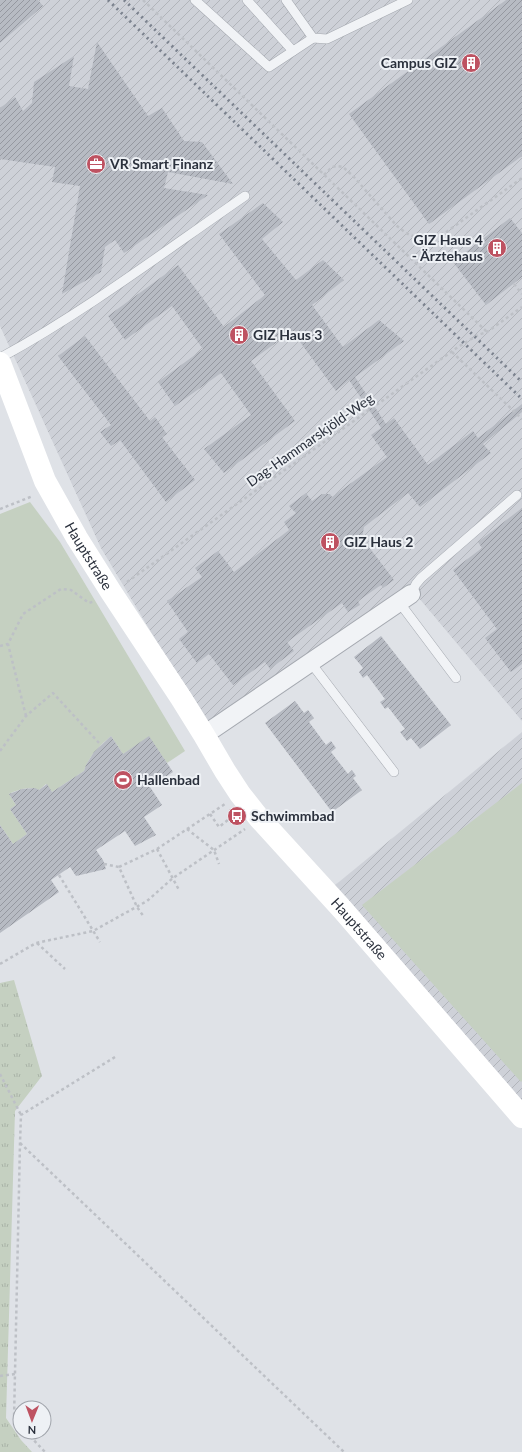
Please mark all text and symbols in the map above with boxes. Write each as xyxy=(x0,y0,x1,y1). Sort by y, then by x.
building icon: Campus GIZ xyxy=(460,52,482,74)
place label: Campus GIZ xyxy=(381,54,458,71)
office icon: VR Smart Finanz xyxy=(85,153,107,175)
place label: VR Smart Finanz xyxy=(109,155,214,172)
place label: GIZ Haus 4 - Ärztehaus xyxy=(412,231,483,264)
building icon: GIZ Haus 4 - Ärztehaus xyxy=(486,237,508,259)
building icon: GIZ Haus 3 xyxy=(228,324,250,346)
place label: GIZ Haus 3 xyxy=(253,326,322,343)
street label: Dag-Hammarskjöld-Weg xyxy=(243,389,377,490)
street label: Hauptstraße xyxy=(62,519,116,593)
building icon: GIZ Haus 2 xyxy=(319,531,341,553)
place label: GIZ Haus 2 xyxy=(344,533,413,550)
sports icon: Hallenbad xyxy=(112,769,134,791)
place label: Hallenbad xyxy=(137,771,200,788)
bus stop icon: Schwimmbad xyxy=(226,805,248,827)
place label: Schwimmbad xyxy=(251,807,335,824)
street label: Hauptstraße xyxy=(328,894,391,963)
north arrow xyxy=(12,1400,52,1440)
text: N xyxy=(27,1424,36,1437)

